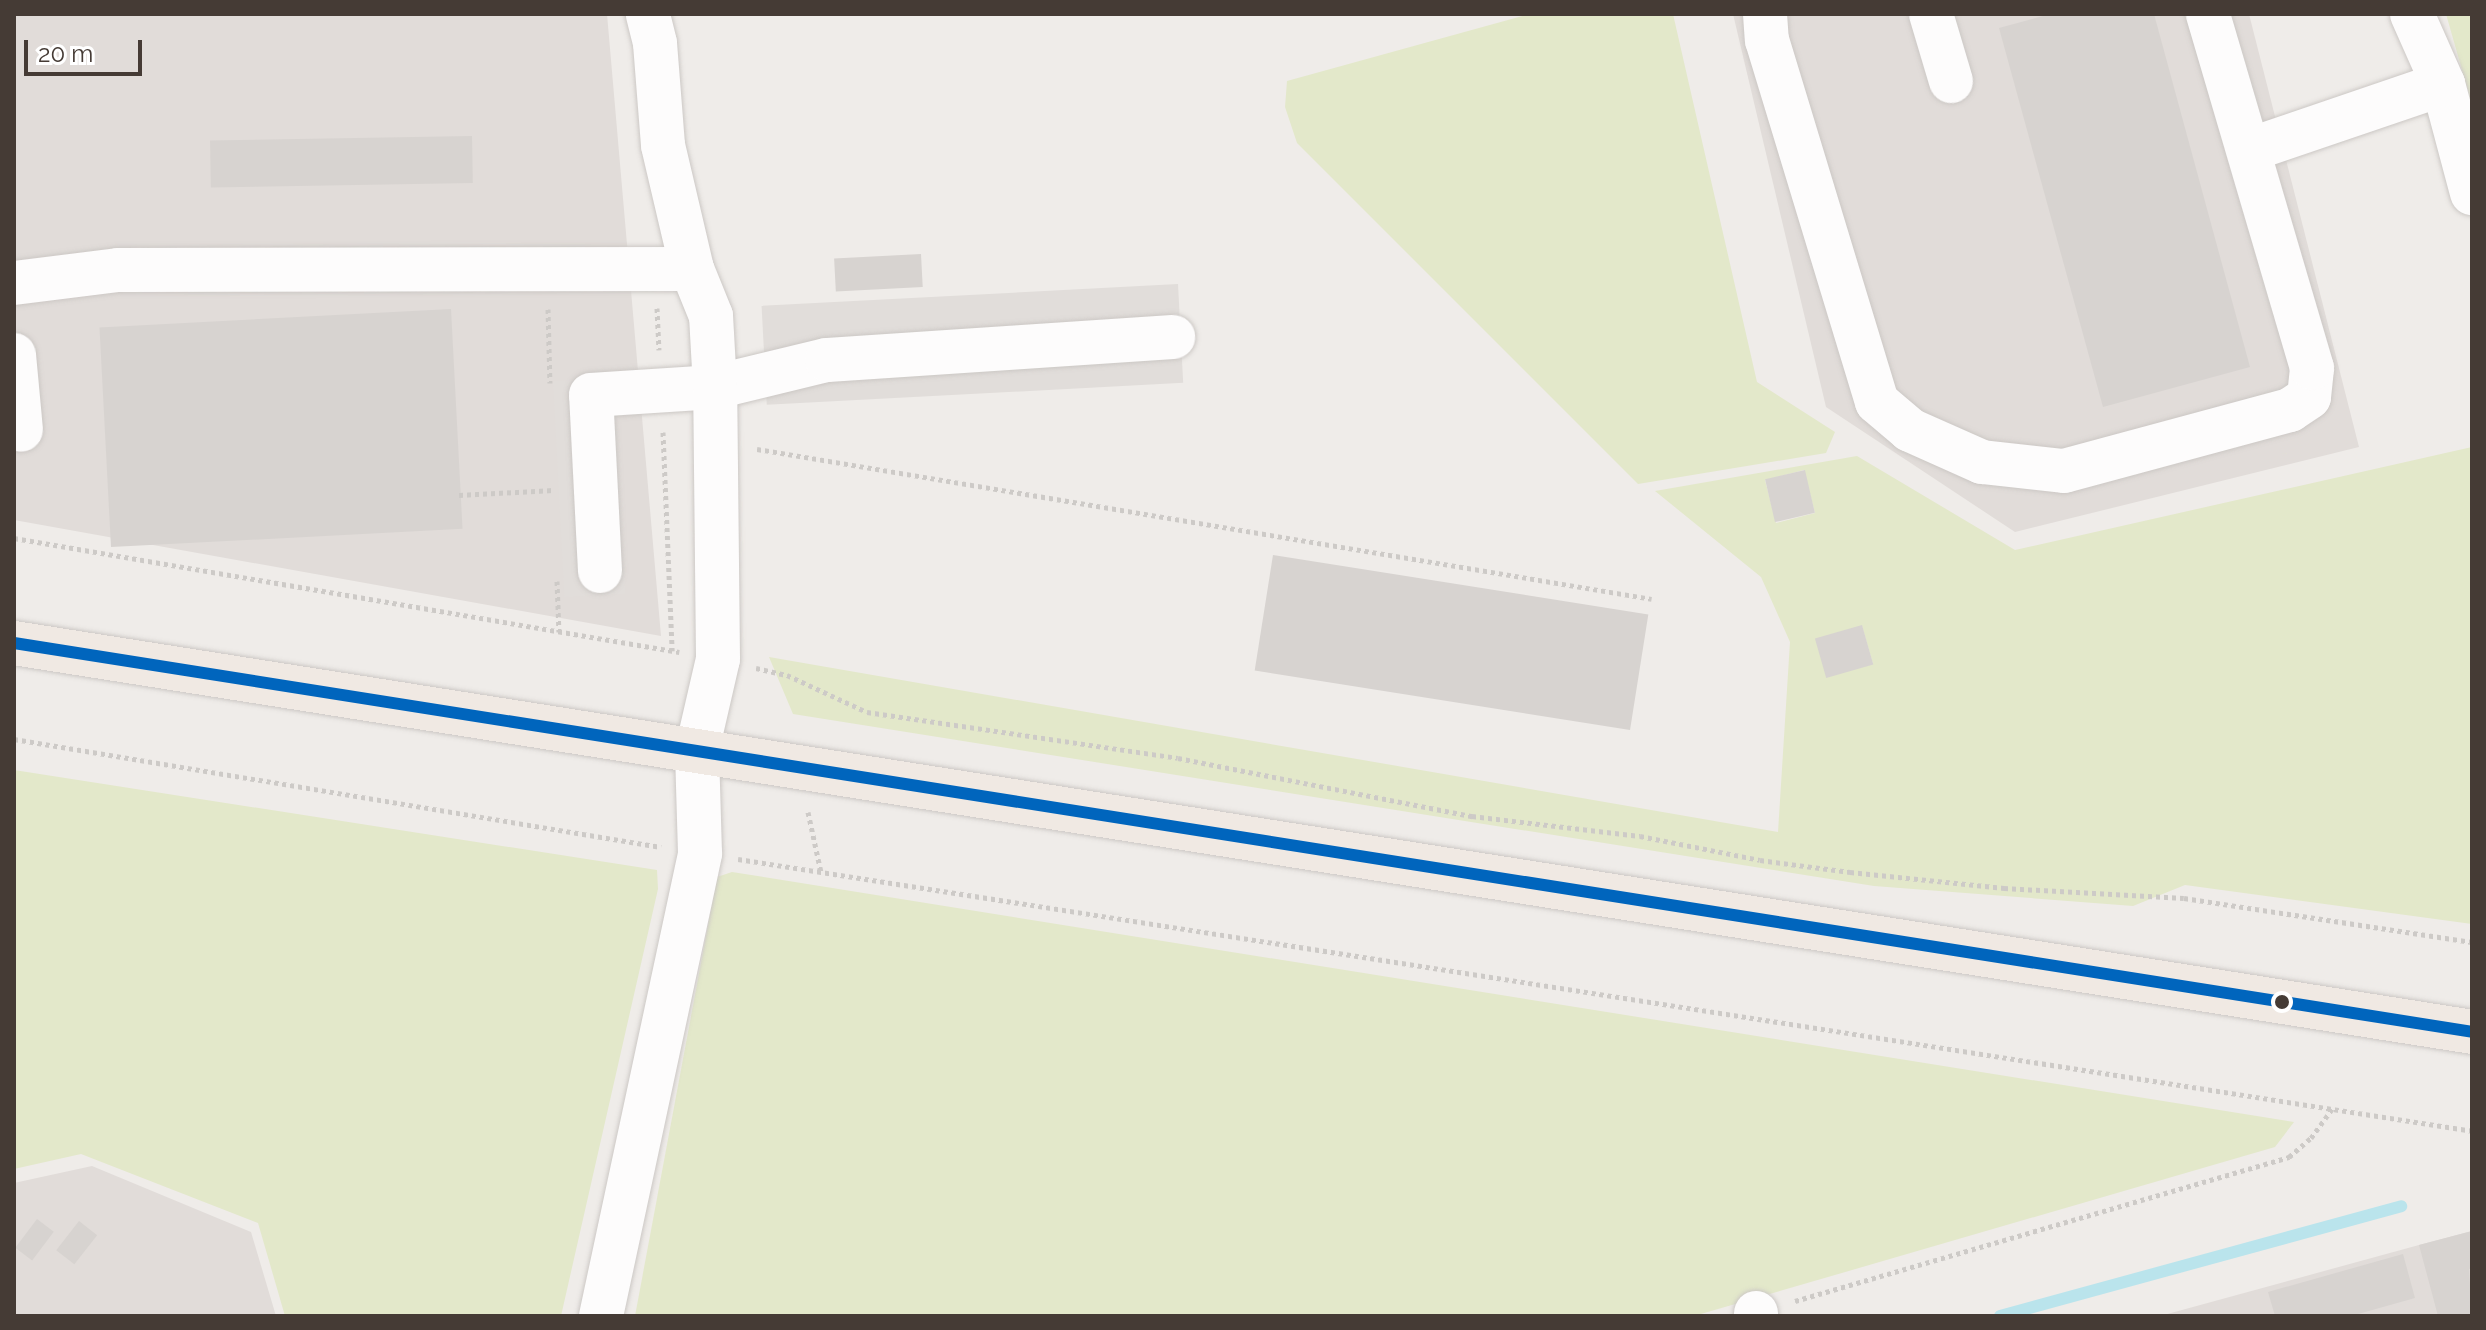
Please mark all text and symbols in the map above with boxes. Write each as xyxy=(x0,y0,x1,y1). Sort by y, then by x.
scale bar xyxy=(28,24,146,74)
text: 20 m xyxy=(38,39,93,68)
unlabelled marker xyxy=(2274,994,2290,1010)

